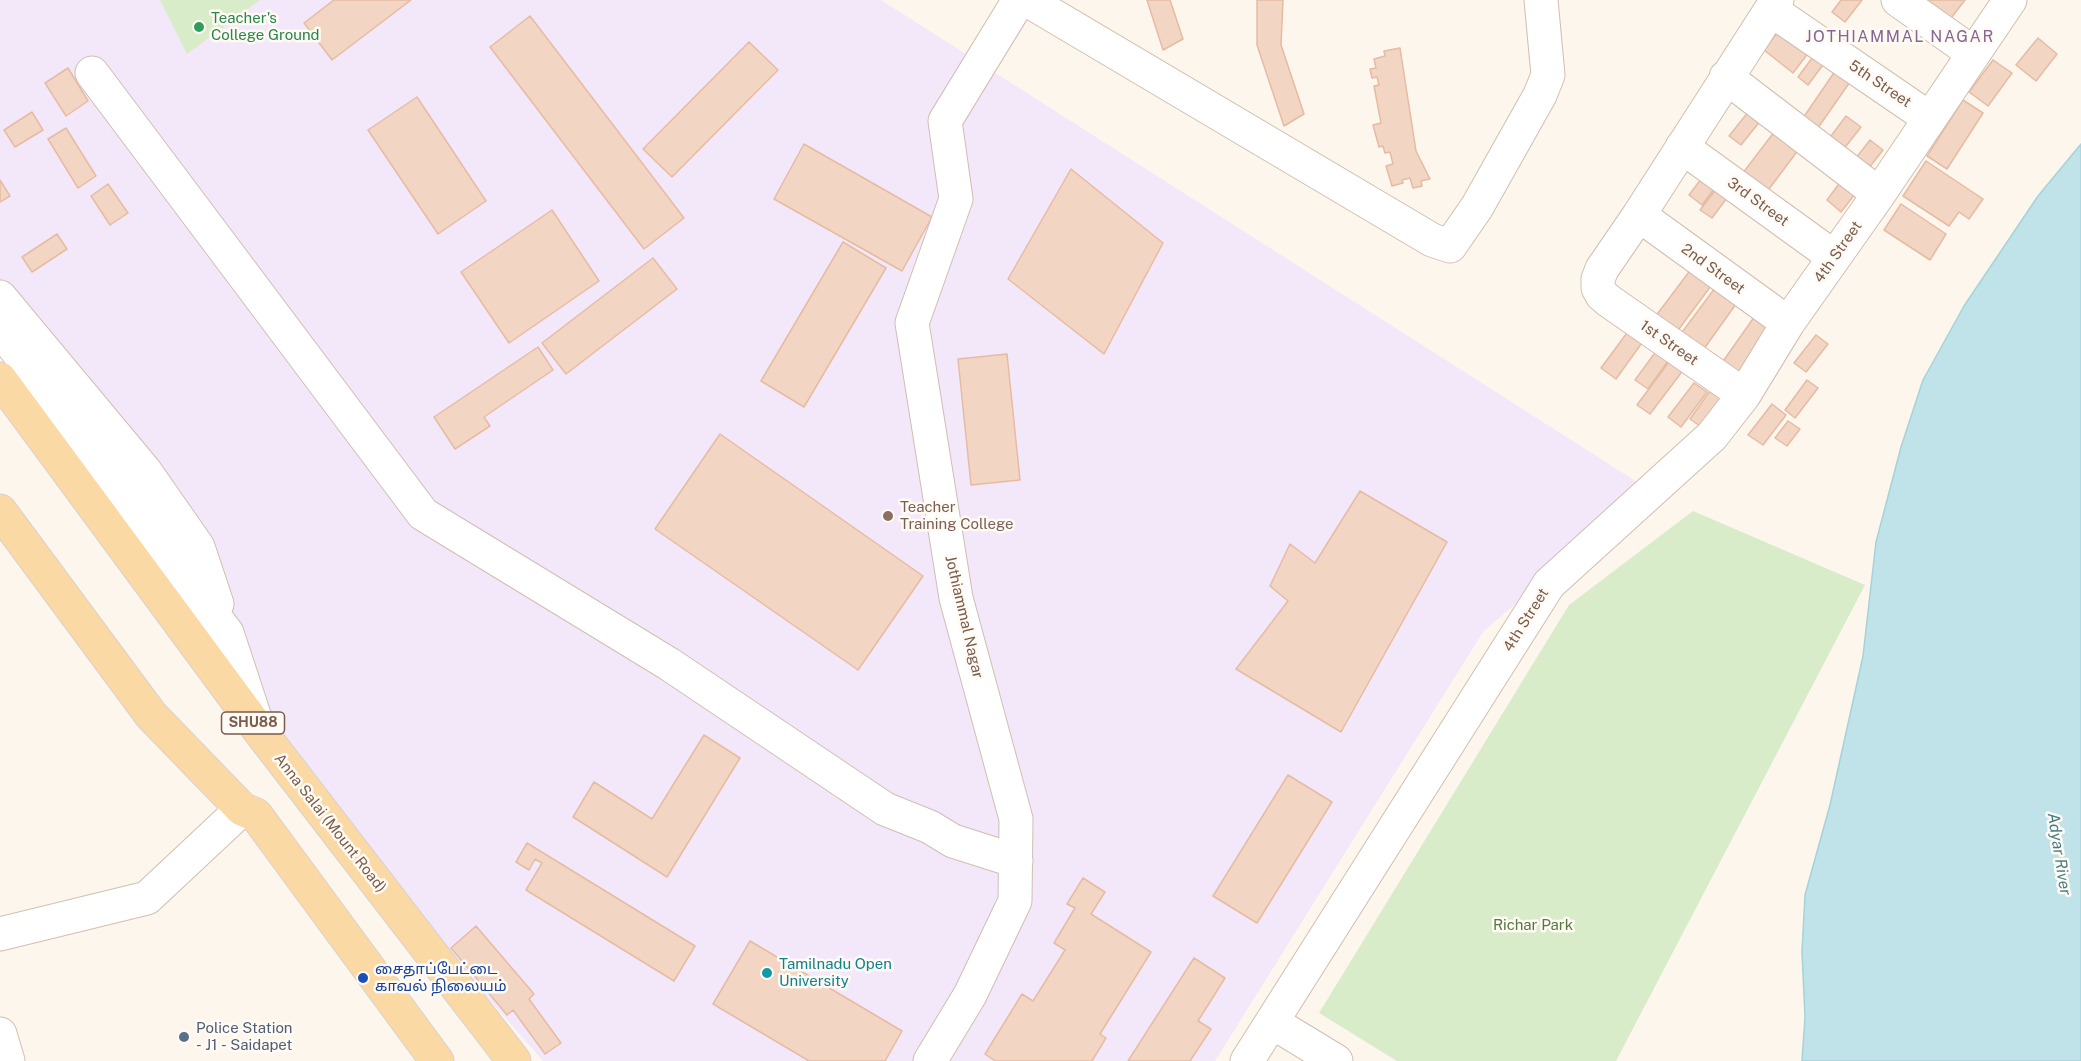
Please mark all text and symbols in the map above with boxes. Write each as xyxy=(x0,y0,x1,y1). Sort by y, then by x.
place label: Teacher's College Ground xyxy=(211,9,320,44)
marker: Teacher's College Ground xyxy=(192,20,206,34)
district label: JOTHIAMMAL NAGAR xyxy=(1805,27,1995,47)
street label: 5th Street xyxy=(1845,57,1915,111)
street label: 3rd Street xyxy=(1724,174,1792,230)
street label: 4th Street xyxy=(1810,218,1866,286)
street label: 2nd Street xyxy=(1678,240,1748,298)
street label: 1st Street xyxy=(1636,316,1702,370)
place label: Teacher Training College xyxy=(900,498,1014,533)
marker: Teacher Training College xyxy=(881,509,895,523)
street label: Jothiammal Nagar xyxy=(941,554,987,680)
street label: 4th Street xyxy=(1499,585,1553,655)
road number: SHU88 xyxy=(222,712,284,734)
street label: Anna Salai (Mount Road) xyxy=(270,750,390,896)
water label: Adyar River xyxy=(2043,812,2075,896)
park label: Richar Park xyxy=(1493,916,1573,934)
place label: Tamilnadu Open University xyxy=(779,955,892,990)
place label: சைதாப்பேட்டை காவல் நிலையம் xyxy=(375,960,507,995)
marker: Tamilnadu Open University xyxy=(760,966,774,980)
marker: சைதாப்பேட்டை காவல் நிலையம் xyxy=(356,971,370,985)
place label: Police Station - J1 - Saidapet xyxy=(196,1019,293,1054)
marker: Police Station - J1 - Saidapet xyxy=(177,1030,191,1044)

